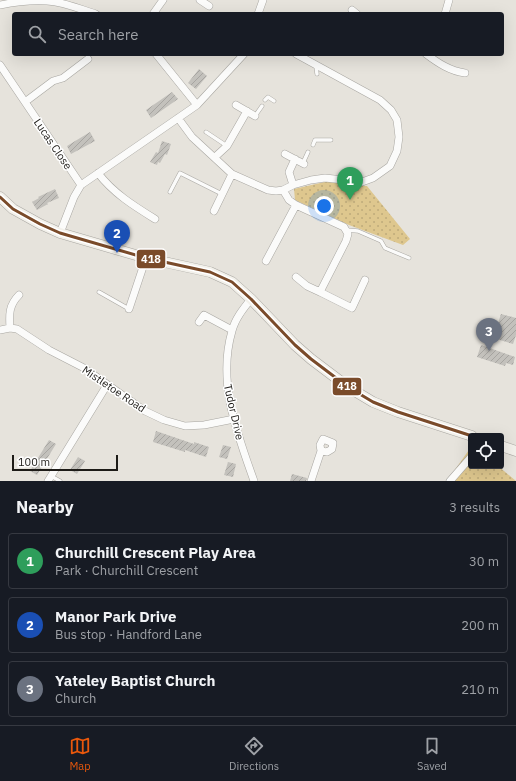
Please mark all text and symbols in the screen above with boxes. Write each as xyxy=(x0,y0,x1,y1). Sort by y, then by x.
search box xyxy=(12,12,504,56)
icon: search xyxy=(26,23,48,45)
text: Search here xyxy=(58,25,138,44)
street label: Lucas Close xyxy=(31,116,75,172)
pin: 1 xyxy=(337,167,363,200)
your location xyxy=(314,196,334,216)
pin: 2 xyxy=(104,220,130,253)
line badge: 418 xyxy=(136,249,166,269)
text: 418 xyxy=(141,252,161,266)
pin: 3 xyxy=(476,318,502,351)
street label: Mistletoe Road xyxy=(80,363,148,415)
line badge: 418 xyxy=(332,377,362,396)
text: 418 xyxy=(337,379,357,393)
street label: Tudor Drive xyxy=(221,383,247,441)
map controls xyxy=(468,433,504,469)
button: locate xyxy=(468,433,504,469)
scale bar xyxy=(12,453,118,472)
text: 100 m xyxy=(18,455,50,469)
text: Nearby xyxy=(16,496,74,518)
text: 3 results xyxy=(449,499,500,516)
text: Churchill Crescent Play Area xyxy=(55,543,256,562)
text: 1 xyxy=(26,553,34,570)
text: 30 m xyxy=(469,553,499,570)
text: Park · Churchill Crescent xyxy=(55,562,198,579)
text: Manor Park Drive xyxy=(55,607,176,626)
text: 2 xyxy=(26,617,34,634)
text: 200 m xyxy=(461,617,499,634)
text: Bus stop · Handford Lane xyxy=(55,626,202,643)
text: Yateley Baptist Church xyxy=(55,671,215,690)
text: 3 xyxy=(26,681,34,698)
text: 210 m xyxy=(461,681,499,698)
text: Church xyxy=(55,690,96,707)
tab: Map xyxy=(69,735,91,773)
tab: Directions xyxy=(229,735,279,773)
tab: Saved xyxy=(417,735,447,773)

